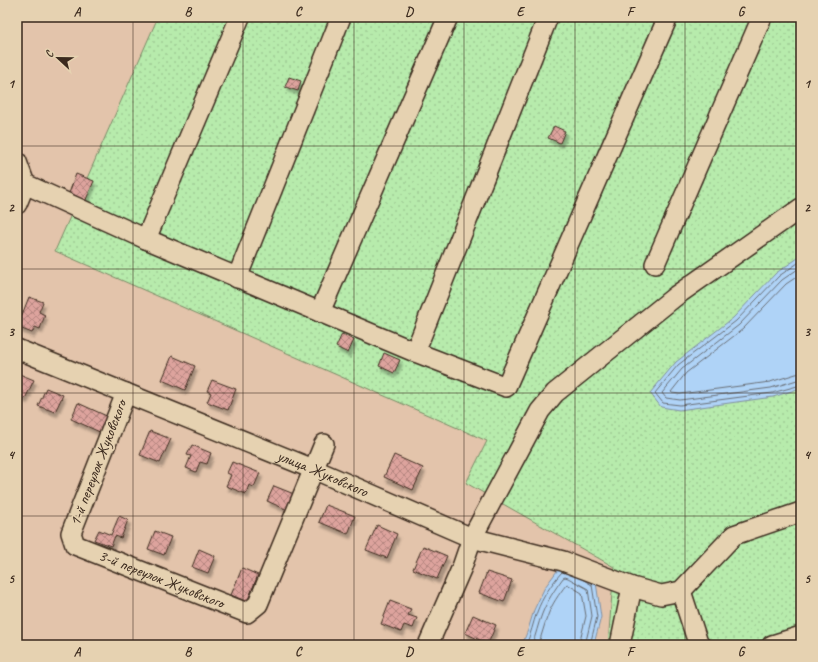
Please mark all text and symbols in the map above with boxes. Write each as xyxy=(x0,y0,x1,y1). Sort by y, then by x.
text: A xyxy=(74,4,82,20)
text: B xyxy=(185,4,193,20)
text: C xyxy=(295,4,303,20)
text: D xyxy=(405,4,414,20)
text: E xyxy=(517,4,526,20)
text: F xyxy=(627,4,636,20)
text: G xyxy=(738,4,746,20)
north arrow xyxy=(38,38,78,78)
text: С xyxy=(41,48,57,59)
text: 1 xyxy=(8,76,16,92)
text: 1 xyxy=(804,76,812,92)
text: 2 xyxy=(8,200,15,216)
text: 2 xyxy=(804,200,811,216)
text: 3 xyxy=(8,324,15,340)
text: 3 xyxy=(804,324,811,340)
street label: 1-й переулок Жуковского xyxy=(65,395,132,529)
street label: улица Жуковского xyxy=(273,445,372,502)
text: 4 xyxy=(8,447,16,463)
text: 4 xyxy=(804,447,812,463)
street label: 3-й переулок Жуковского xyxy=(96,545,229,614)
text: 5 xyxy=(8,571,15,587)
text: 5 xyxy=(804,571,811,587)
text: A xyxy=(74,644,82,660)
text: B xyxy=(185,644,193,660)
text: C xyxy=(295,644,303,660)
text: D xyxy=(405,644,414,660)
text: E xyxy=(517,644,526,660)
text: F xyxy=(627,644,636,660)
text: G xyxy=(738,644,746,660)

